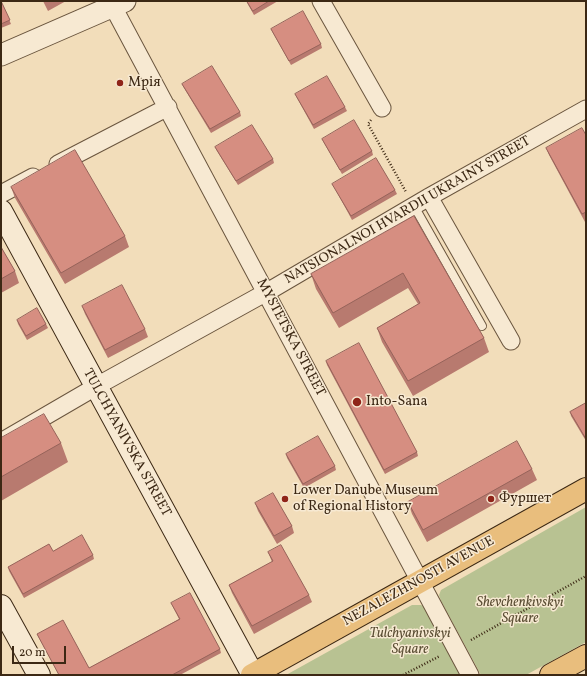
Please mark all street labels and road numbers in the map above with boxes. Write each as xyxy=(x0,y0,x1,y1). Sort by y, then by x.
street label: NATSIONALNOI HVARDII UKRAINY STREET xyxy=(282,133,534,289)
street label: MYSTETSKA STREET xyxy=(252,276,328,400)
street label: TULCHYANIVSKA STREET xyxy=(78,366,174,520)
street label: NEZALEZHNOSTI AVENUE xyxy=(340,533,498,631)

